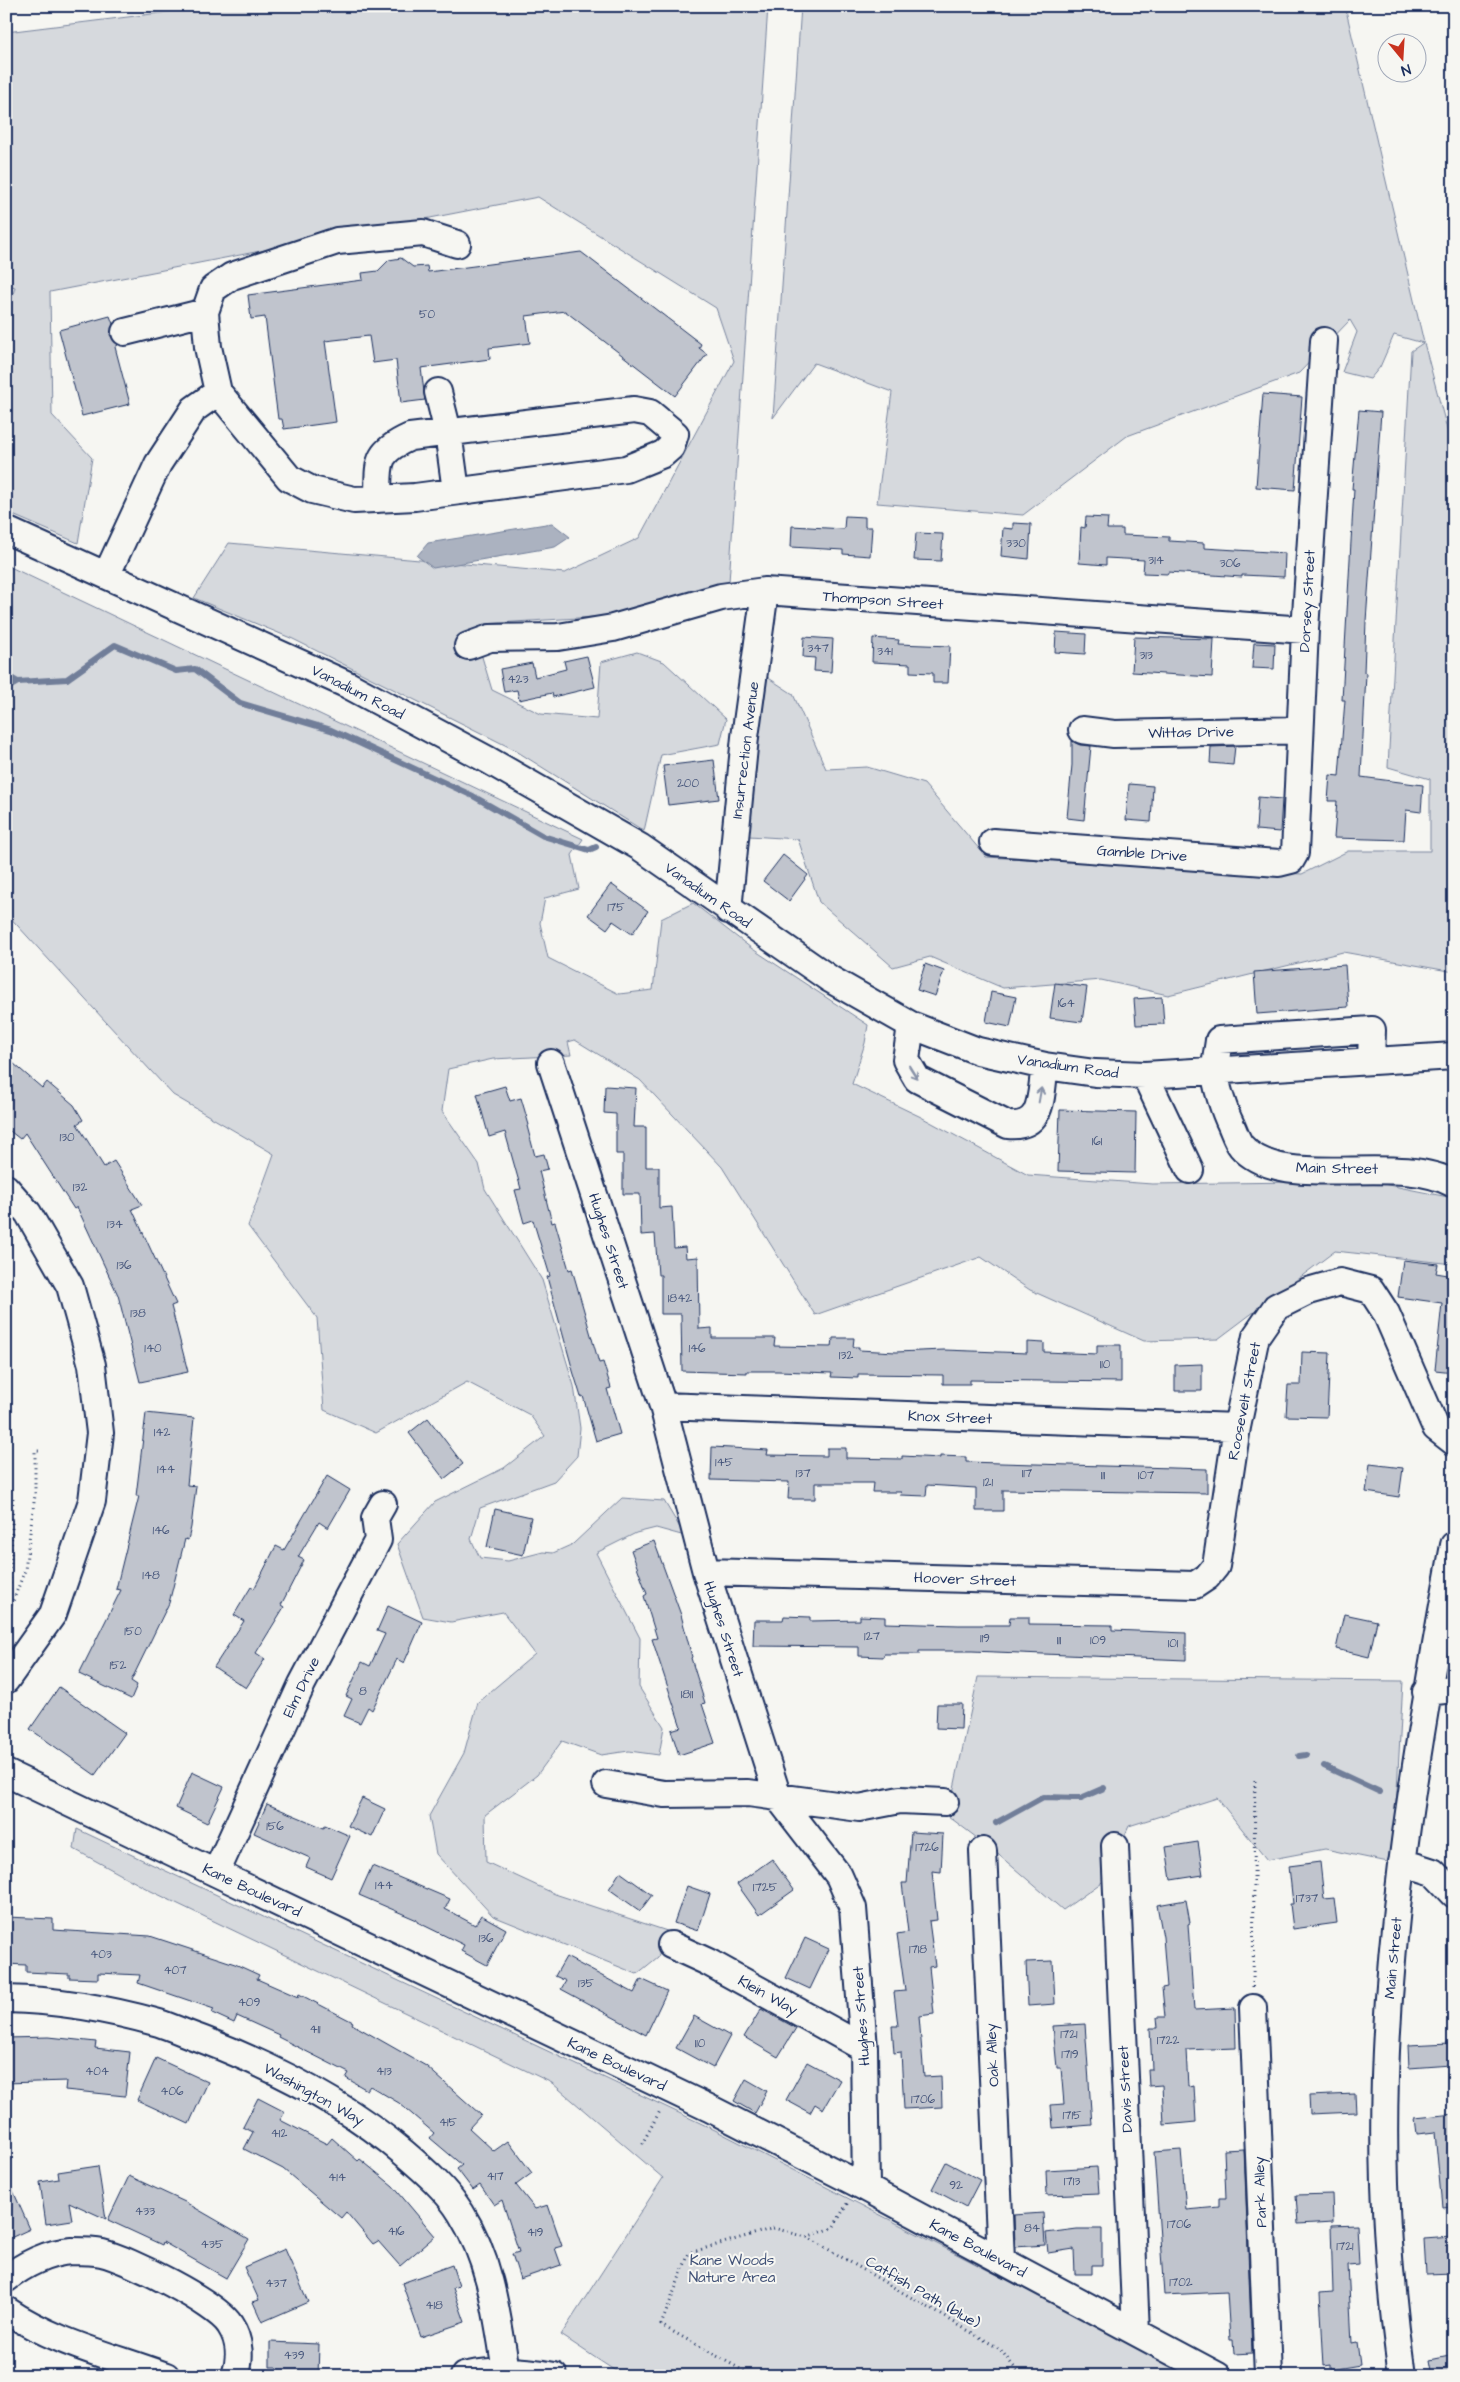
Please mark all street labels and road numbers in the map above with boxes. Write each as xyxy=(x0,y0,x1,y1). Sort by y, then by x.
street label: Dorsey Street xyxy=(1294,549,1322,653)
street label: Thompson Street xyxy=(822,586,944,615)
street label: Vanadium Road xyxy=(308,660,408,725)
street label: Insurrection Avenue xyxy=(727,680,764,820)
street label: Wittas Drive xyxy=(1148,721,1234,744)
street label: Gamble Drive xyxy=(1096,840,1188,867)
street label: Vanadium Road xyxy=(660,858,756,933)
street label: Vanadium Road xyxy=(1016,1049,1120,1084)
street label: Main Street xyxy=(1296,1157,1378,1180)
street label: Hughes Street xyxy=(582,1190,634,1292)
street label: Roosevelt Street xyxy=(1223,1340,1266,1462)
street label: Knox Street xyxy=(907,1406,993,1429)
street label: Hoover Street xyxy=(913,1567,1017,1592)
street label: Hughes Street xyxy=(697,1578,749,1680)
street label: Elm Drive xyxy=(278,1653,325,1721)
street label: Kane Boulevard xyxy=(199,1858,305,1923)
street label: Main Street xyxy=(1379,1916,1408,2000)
street label: Hughes Street xyxy=(848,1965,876,2066)
street label: Klein Way xyxy=(734,1970,801,2021)
street label: Oak Alley xyxy=(980,2023,1006,2087)
street label: Kane Boulevard xyxy=(564,2032,670,2097)
street label: Davis Street xyxy=(1113,2045,1138,2133)
street label: Washington Way xyxy=(259,2058,368,2132)
street label: Park Alley xyxy=(1249,2156,1273,2228)
street label: Kane Boulevard xyxy=(926,2214,1030,2283)
street label: Catfish Path (blue) xyxy=(861,2251,984,2334)

